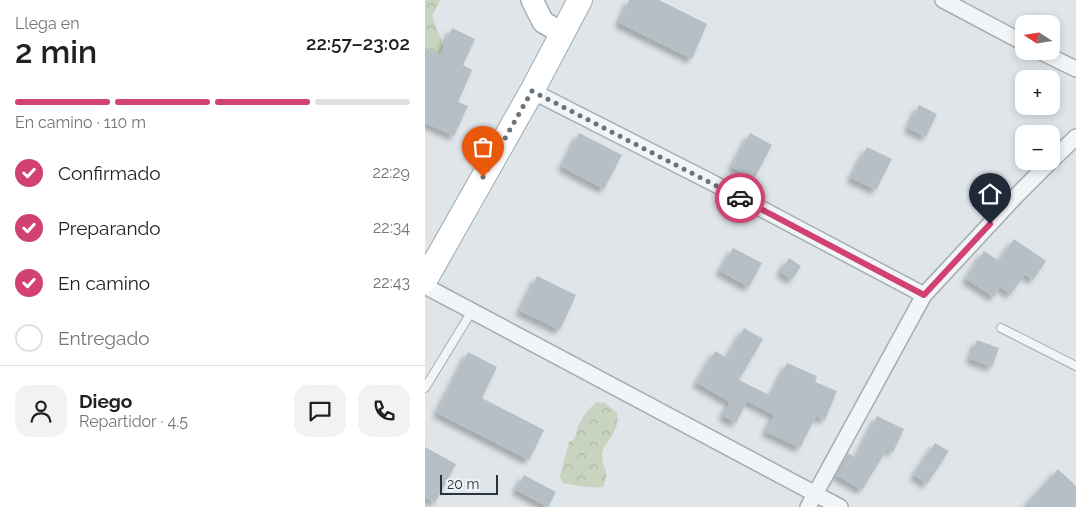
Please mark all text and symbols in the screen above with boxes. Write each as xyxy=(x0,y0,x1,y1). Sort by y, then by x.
text: Llega en xyxy=(15,14,79,33)
north arrow xyxy=(1015,15,1060,60)
map controls xyxy=(1015,15,1060,170)
text: 22:57–23:02 xyxy=(306,32,410,54)
text: 2 min xyxy=(15,33,97,70)
button: + xyxy=(1015,70,1060,115)
text: En camino · 110 m xyxy=(15,113,146,132)
button: − xyxy=(1015,125,1060,170)
pin xyxy=(462,126,504,177)
icon: bag xyxy=(469,133,497,161)
icon: check xyxy=(15,159,43,187)
text: Confirmado xyxy=(58,162,161,184)
text: 22:29 xyxy=(373,163,410,182)
courier xyxy=(715,173,765,223)
pin xyxy=(969,173,1011,224)
icon: home xyxy=(976,180,1004,208)
icon: car xyxy=(726,184,754,212)
icon: check xyxy=(15,214,43,242)
text: Preparando xyxy=(58,217,161,239)
text: 22:34 xyxy=(373,218,410,237)
icon: check xyxy=(15,269,43,297)
text: En camino xyxy=(58,272,150,294)
text: 22:43 xyxy=(373,273,410,292)
text: Entregado xyxy=(58,327,150,349)
button: person xyxy=(15,385,67,437)
button: chat xyxy=(294,385,346,437)
button: phone xyxy=(358,385,410,437)
text: Diego xyxy=(79,390,132,412)
text: Repartidor · 4.5 xyxy=(79,412,188,431)
scale bar xyxy=(440,472,497,495)
text: 20 m xyxy=(447,476,479,492)

